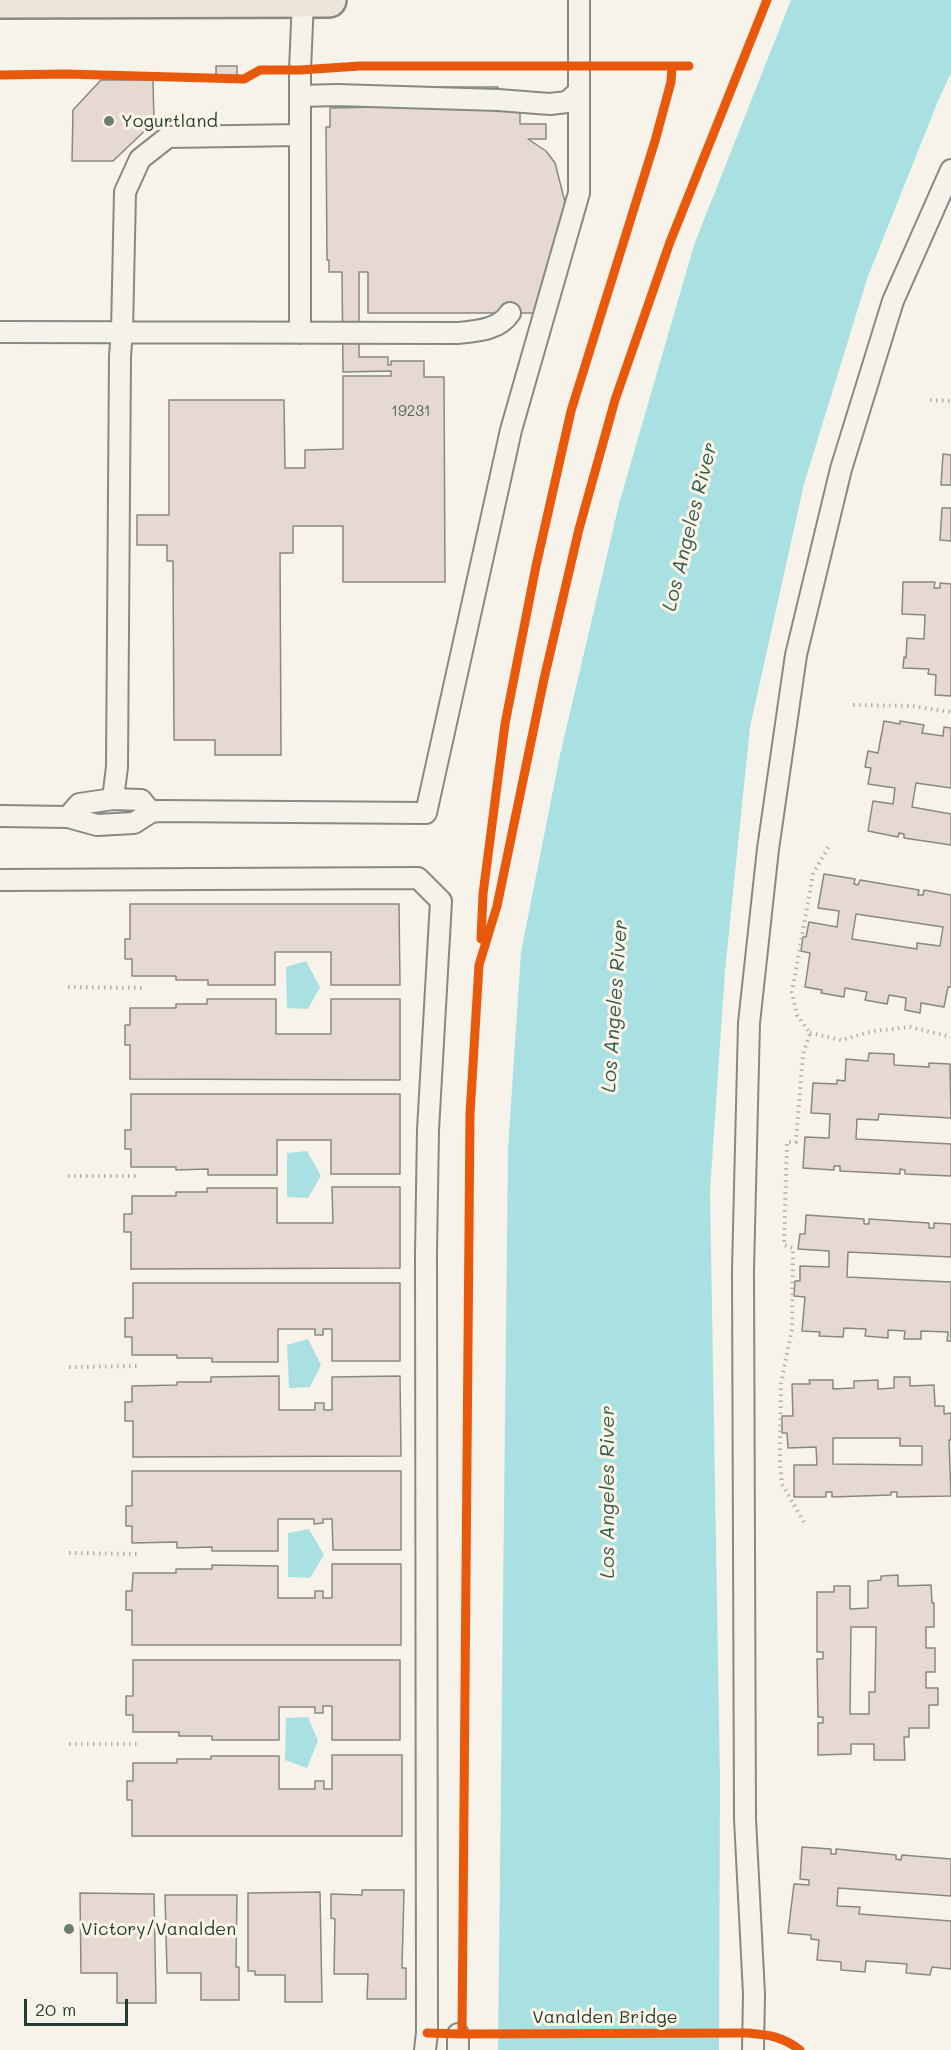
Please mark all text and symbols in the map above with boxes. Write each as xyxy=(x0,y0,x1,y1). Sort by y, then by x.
place label: Yogurtland xyxy=(121,110,218,132)
marker: Yogurtland xyxy=(102,114,116,128)
house number: 19231 xyxy=(391,402,431,420)
water label: Los Angeles River xyxy=(657,440,723,614)
water label: Los Angeles River xyxy=(597,919,633,1093)
water label: Los Angeles River xyxy=(596,1406,620,1578)
place label: Victory/Vanalden xyxy=(81,1918,236,1940)
marker: Victory/Vanalden xyxy=(62,1922,76,1936)
scale bar xyxy=(27,1987,130,2025)
text: 20 m xyxy=(35,1997,76,2021)
street label: Vanalden Bridge xyxy=(532,2006,678,2028)

